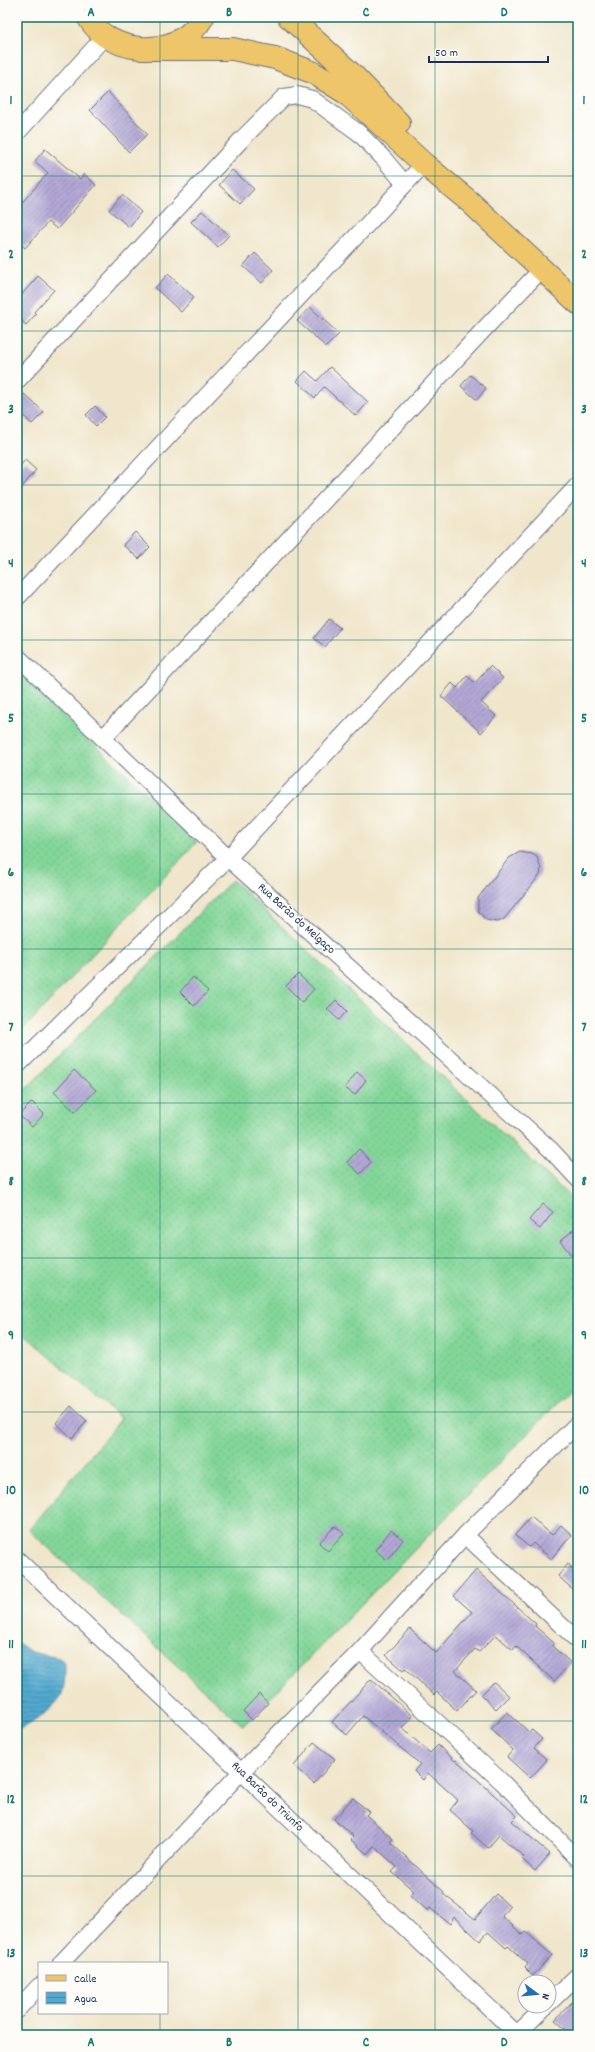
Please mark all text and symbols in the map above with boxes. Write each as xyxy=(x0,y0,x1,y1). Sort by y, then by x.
text: A xyxy=(87,4,95,23)
text: B xyxy=(226,4,232,23)
text: C xyxy=(363,4,370,23)
text: D xyxy=(501,4,508,23)
scale bar xyxy=(429,38,548,64)
text: 50 m xyxy=(435,45,458,62)
text: 1 xyxy=(10,92,13,111)
text: 1 xyxy=(583,92,586,111)
text: 2 xyxy=(8,246,14,265)
text: 2 xyxy=(581,246,587,265)
text: 3 xyxy=(8,401,14,420)
text: 3 xyxy=(581,401,587,420)
text: 4 xyxy=(8,555,14,574)
text: 4 xyxy=(581,555,587,574)
text: 5 xyxy=(8,710,14,729)
text: 5 xyxy=(581,710,587,729)
text: 6 xyxy=(8,864,15,883)
text: 6 xyxy=(581,864,588,883)
street label: Rua Barão do Melgaço xyxy=(253,880,339,958)
text: 7 xyxy=(9,1019,14,1038)
text: 7 xyxy=(582,1019,587,1038)
text: 8 xyxy=(8,1173,14,1192)
text: 8 xyxy=(581,1173,587,1192)
text: 9 xyxy=(8,1327,14,1346)
text: 9 xyxy=(581,1327,587,1346)
text: 10 xyxy=(6,1482,16,1501)
text: 10 xyxy=(579,1482,589,1501)
text: 11 xyxy=(8,1636,14,1655)
text: 11 xyxy=(581,1636,587,1655)
street label: Rua Barão do Triunfo xyxy=(227,1758,307,1836)
text: 12 xyxy=(7,1791,16,1810)
text: 12 xyxy=(580,1791,589,1810)
text: 13 xyxy=(7,1945,16,1964)
text: 13 xyxy=(580,1945,589,1964)
legend xyxy=(38,1962,168,2014)
text: Calle xyxy=(74,1971,97,1988)
north arrow xyxy=(517,1974,557,2014)
text: Agua xyxy=(74,1991,97,2008)
text: N xyxy=(536,1991,553,2002)
text: A xyxy=(87,2034,95,2052)
text: B xyxy=(226,2034,232,2052)
text: C xyxy=(363,2034,370,2052)
text: D xyxy=(501,2034,508,2052)

